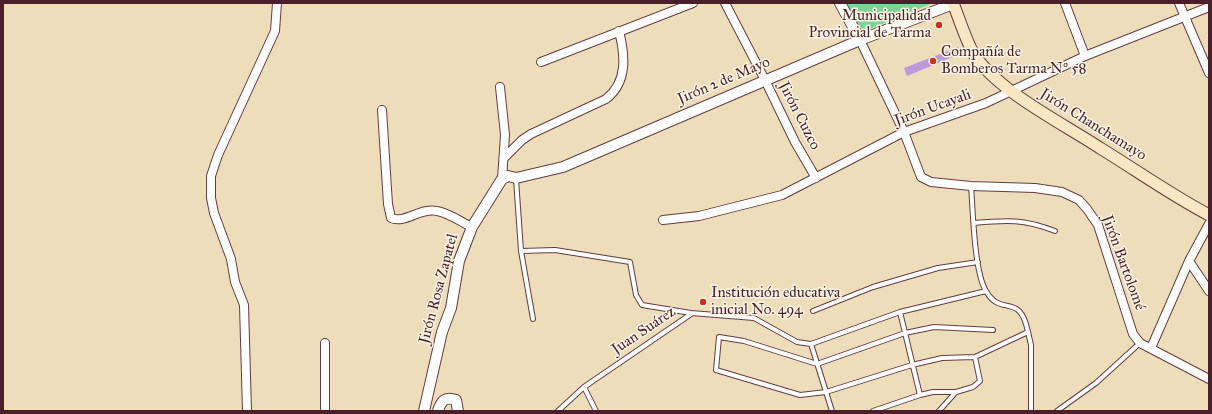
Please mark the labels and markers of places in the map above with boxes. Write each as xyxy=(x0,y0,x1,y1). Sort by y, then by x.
place label: Municipalidad Provincial de Tarma xyxy=(809,7,931,42)
marker: Municipalidad Provincial de Tarma xyxy=(934,20,944,30)
place label: Compañía de Bomberos Tarma Nº 58 xyxy=(941,43,1087,78)
marker: Compañía de Bomberos Tarma Nº 58 xyxy=(928,56,938,66)
place label: Institución educativa inicial No. 494 xyxy=(711,284,840,319)
marker: Institución educativa inicial No. 494 xyxy=(698,297,708,307)

